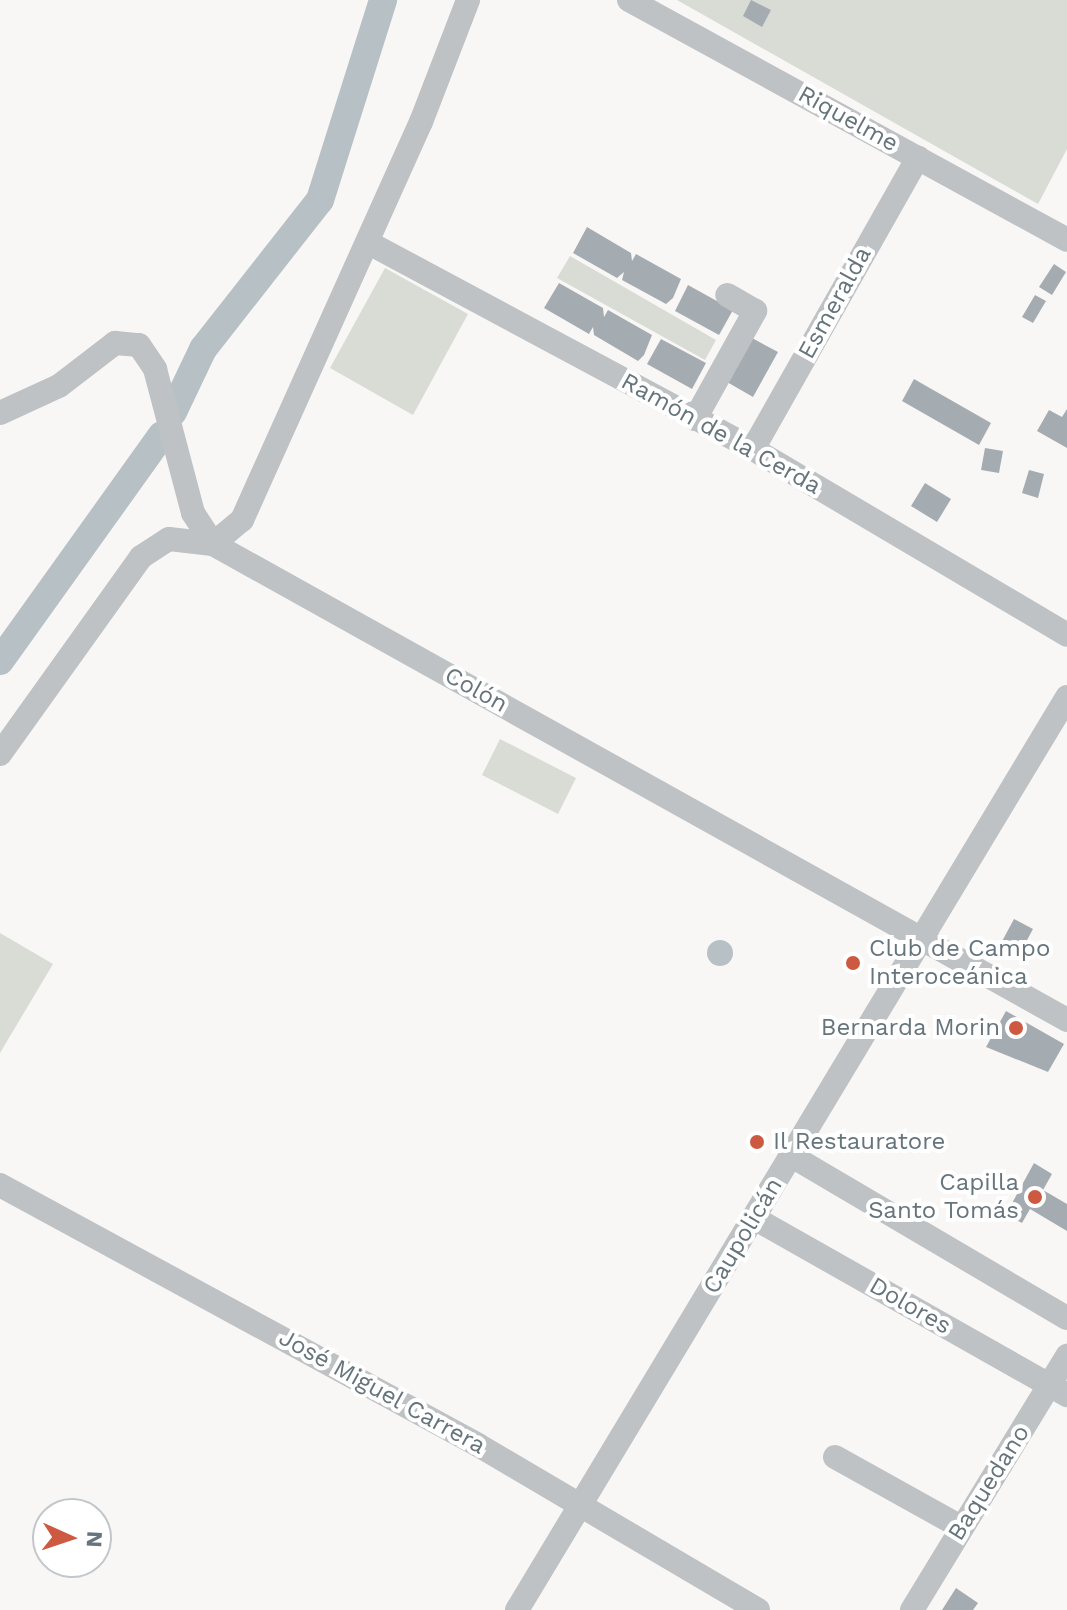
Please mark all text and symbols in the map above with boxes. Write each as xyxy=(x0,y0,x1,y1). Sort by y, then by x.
street label: Riquelme xyxy=(793,80,903,158)
street label: Esmeralda xyxy=(792,242,878,364)
street label: Ramón de la Cerda xyxy=(616,367,826,501)
street label: Colón xyxy=(440,661,512,719)
place label: Club de Campo Interoceánica xyxy=(869,935,1050,991)
marker: Club de Campo Interoceánica xyxy=(844,954,862,972)
place label: Bernarda Morin xyxy=(820,1014,1000,1042)
marker: Bernarda Morin xyxy=(1007,1019,1025,1037)
place label: Il Restauratore xyxy=(773,1128,946,1156)
marker: Il Restauratore xyxy=(748,1133,766,1151)
place label: Capilla Santo Tomás xyxy=(868,1169,1019,1225)
street label: Caupolicán xyxy=(697,1173,789,1299)
marker: Capilla Santo Tomás xyxy=(1026,1188,1044,1206)
street label: Dolores xyxy=(864,1271,956,1341)
street label: José Miguel Carrera xyxy=(273,1323,491,1461)
street label: Baquedano xyxy=(942,1420,1036,1546)
north arrow xyxy=(32,1498,112,1578)
text: N xyxy=(82,1530,107,1548)

